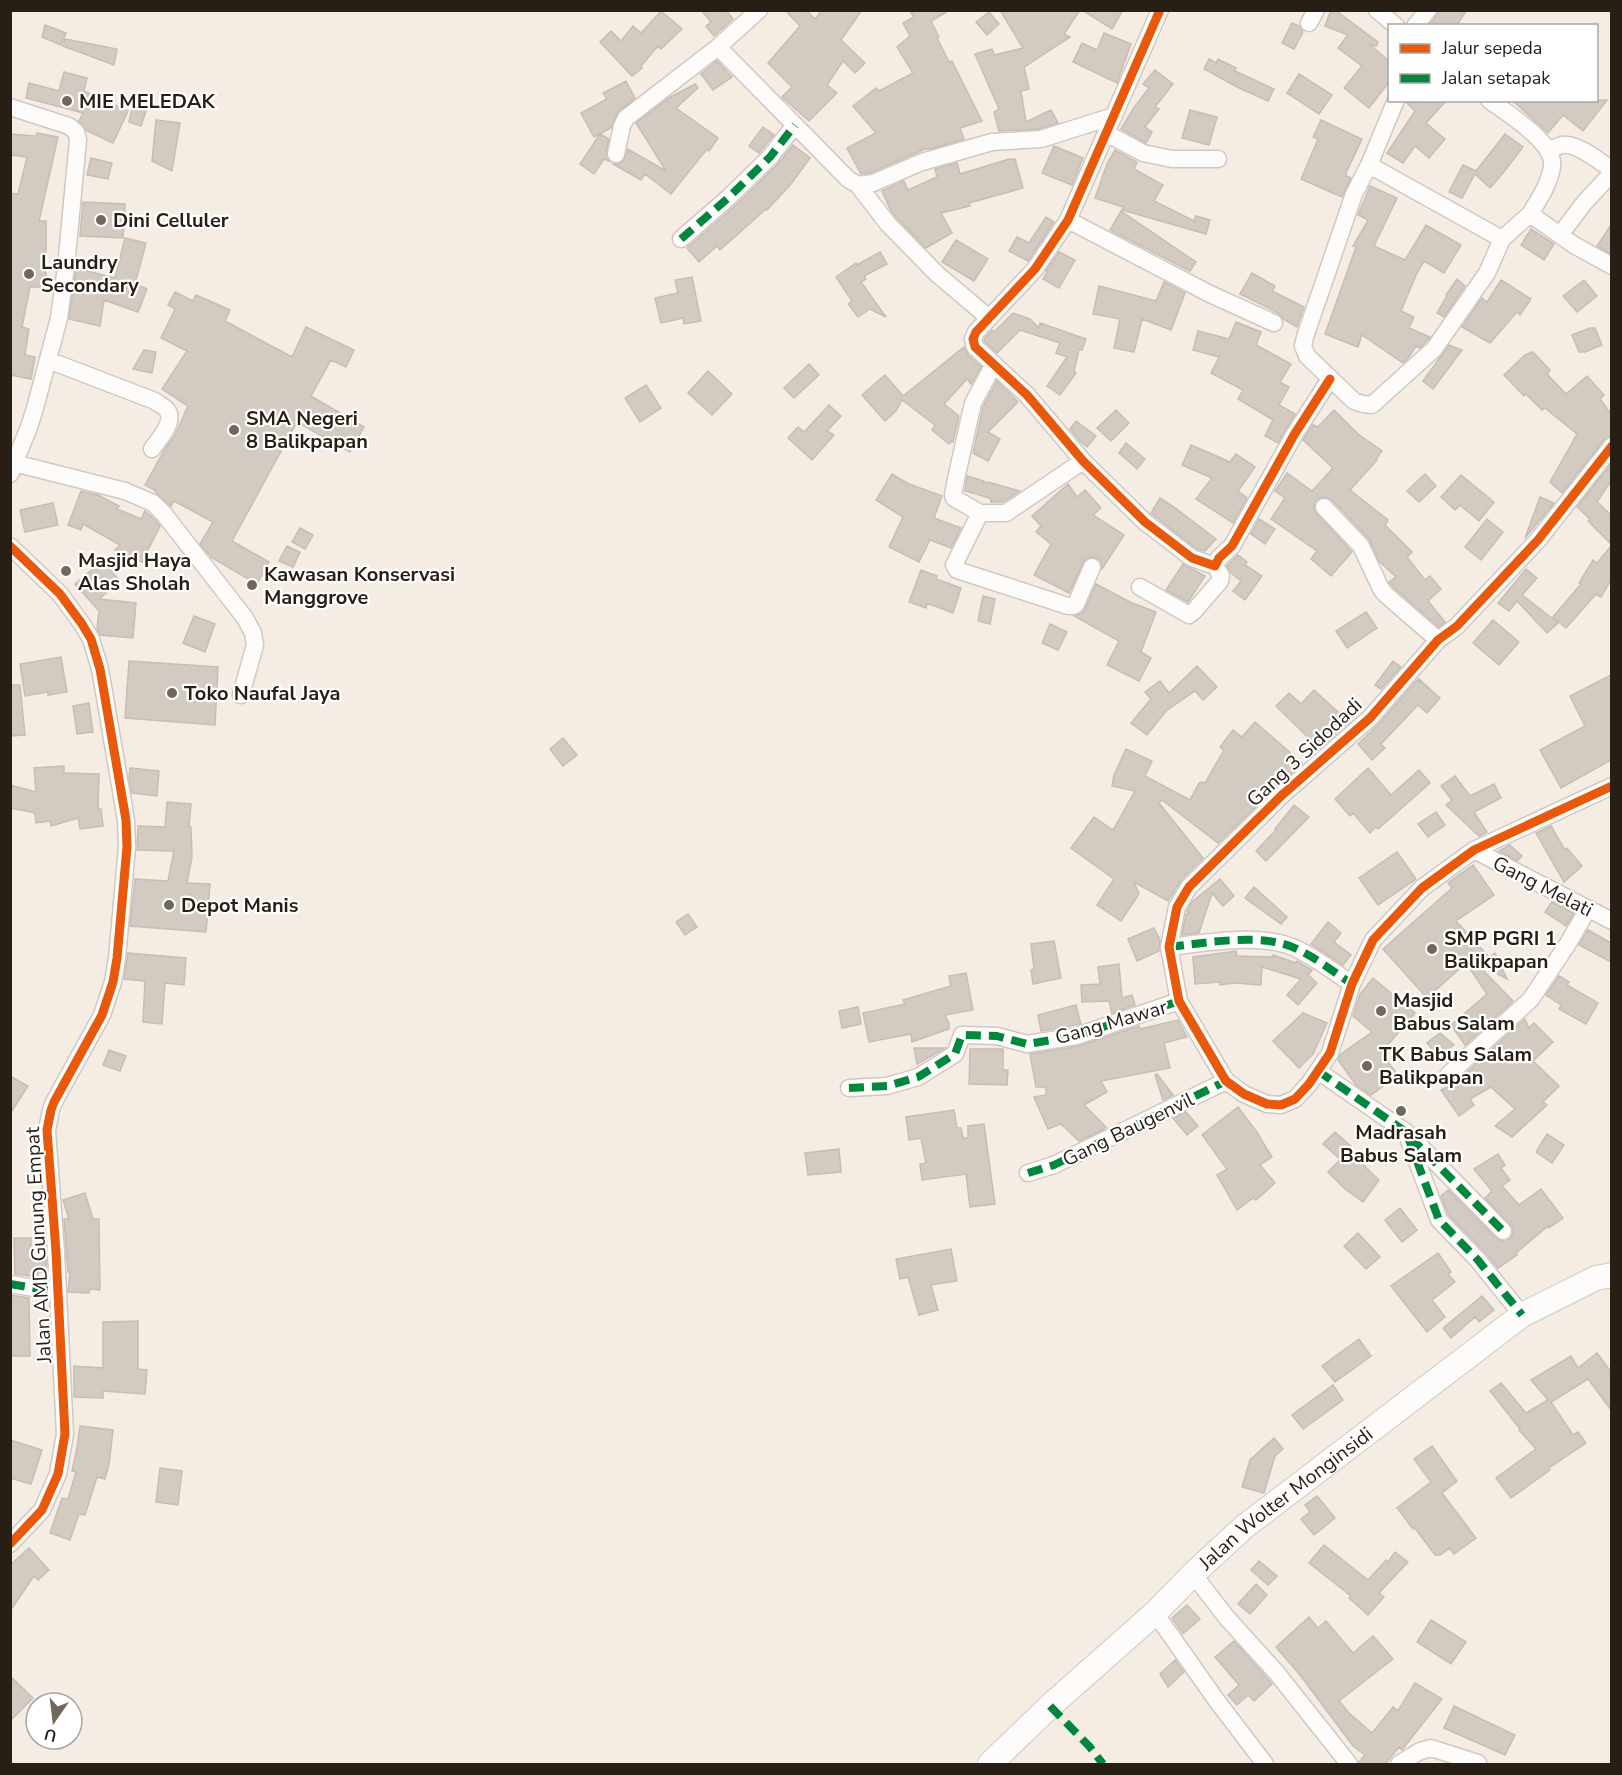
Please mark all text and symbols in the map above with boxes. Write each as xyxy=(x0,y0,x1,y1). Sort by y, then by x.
legend xyxy=(1388,24,1598,102)
text: Jalur sepeda xyxy=(1441,36,1542,60)
text: Jalan setapak xyxy=(1441,66,1551,90)
place label: MIE MELEDAK xyxy=(79,88,216,115)
marker: MIE MELEDAK xyxy=(60,94,74,108)
place label: Dini Celluler xyxy=(113,207,229,234)
marker: Dini Celluler xyxy=(94,213,108,227)
place label: Laundry Secondary xyxy=(41,249,139,299)
marker: Laundry Secondary xyxy=(22,267,36,281)
place label: SMA Negeri 8 Balikpapan xyxy=(246,405,368,455)
marker: SMA Negeri 8 Balikpapan xyxy=(227,423,241,437)
place label: Masjid Haya Alas Sholah xyxy=(78,547,191,597)
place label: Kawasan Konservasi Manggrove xyxy=(264,561,455,611)
marker: Masjid Haya Alas Sholah xyxy=(59,564,73,578)
marker: Kawasan Konservasi Manggrove xyxy=(245,578,259,592)
place label: Toko Naufal Jaya xyxy=(184,680,340,707)
marker: Toko Naufal Jaya xyxy=(165,686,179,700)
street label: Gang 3 Sidodadi xyxy=(1241,692,1368,813)
street label: Gang Melati xyxy=(1488,850,1598,923)
place label: Depot Manis xyxy=(181,892,299,919)
marker: Depot Manis xyxy=(162,898,176,912)
place label: SMP PGRI 1 Balikpapan xyxy=(1444,925,1557,975)
marker: SMP PGRI 1 Balikpapan xyxy=(1425,942,1439,956)
place label: Masjid Babus Salam xyxy=(1393,987,1515,1037)
street label: Gang Mawar xyxy=(1052,994,1170,1051)
marker: Masjid Babus Salam xyxy=(1374,1004,1388,1018)
place label: TK Babus Salam Balikpapan xyxy=(1379,1041,1532,1091)
marker: TK Babus Salam Balikpapan xyxy=(1360,1059,1374,1073)
street label: Gang Baugenvil xyxy=(1058,1086,1199,1173)
marker: Madrasah Babus Salam xyxy=(1394,1104,1408,1118)
place label: Madrasah Babus Salam xyxy=(1340,1119,1462,1169)
street label: Jalan AMD Gunung Empat xyxy=(19,1125,58,1365)
street label: Jalan Wolter Monginsidi xyxy=(1192,1421,1378,1577)
north arrow xyxy=(24,1691,84,1751)
text: U xyxy=(42,1722,59,1747)

